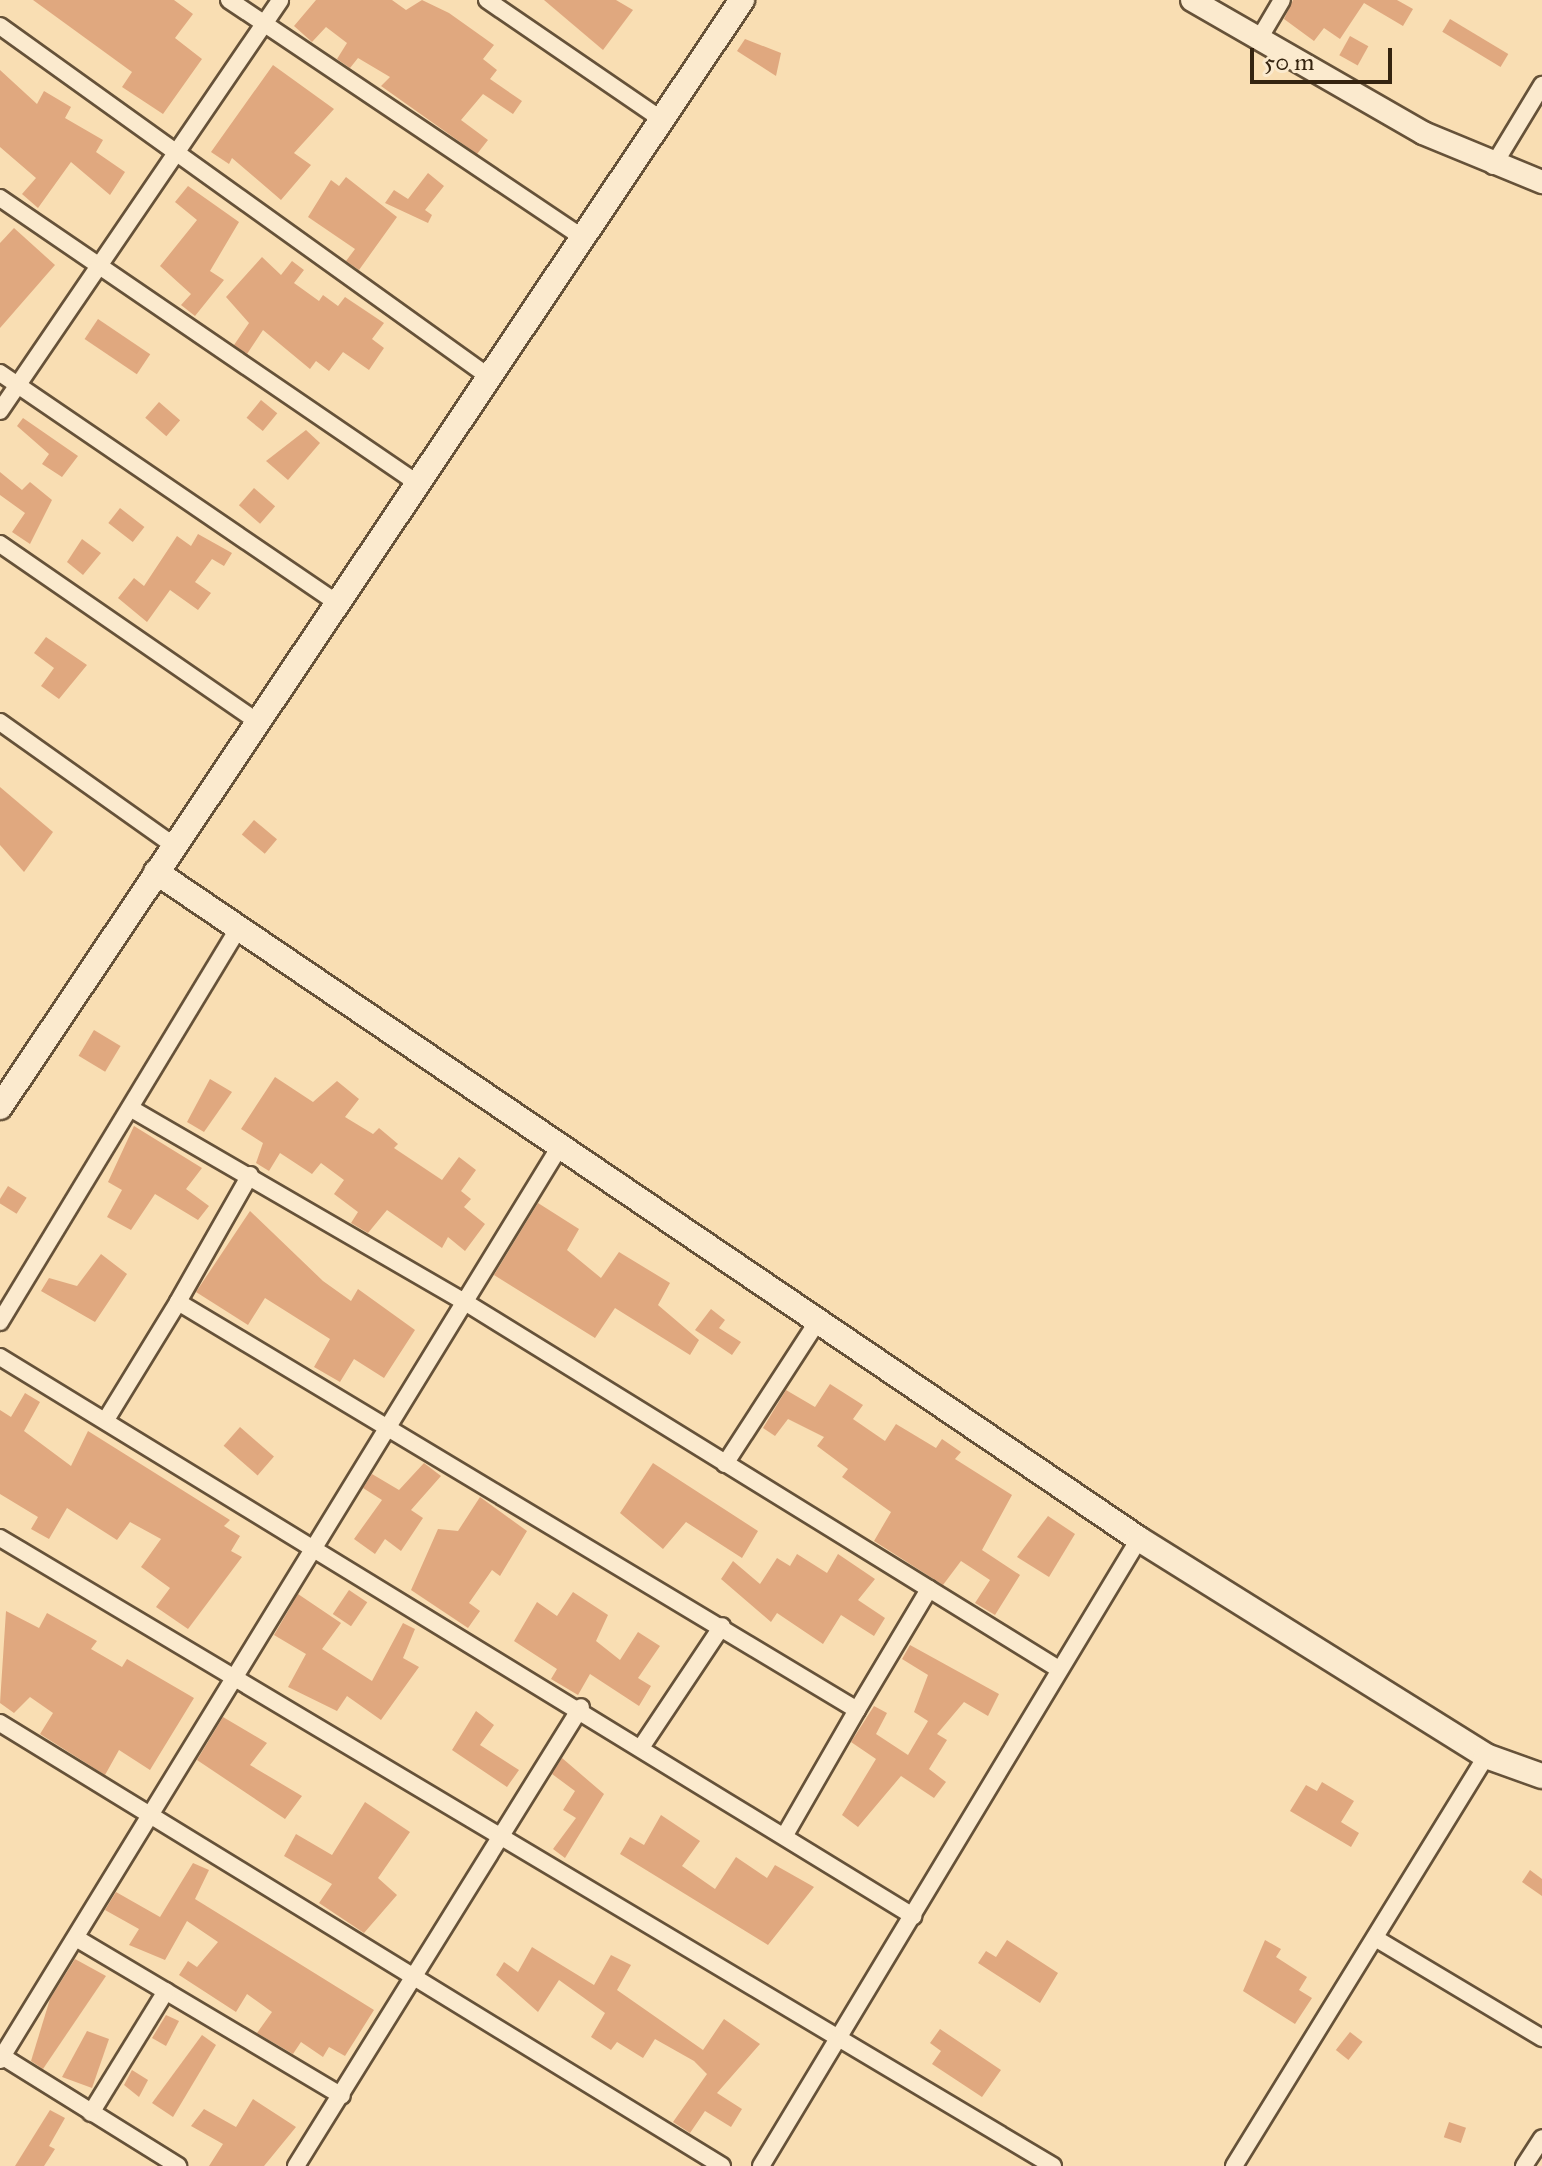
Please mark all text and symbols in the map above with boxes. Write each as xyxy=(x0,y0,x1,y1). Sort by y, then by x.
scale bar xyxy=(1254,32,1396,82)
text: 50 m xyxy=(1264,47,1314,77)

